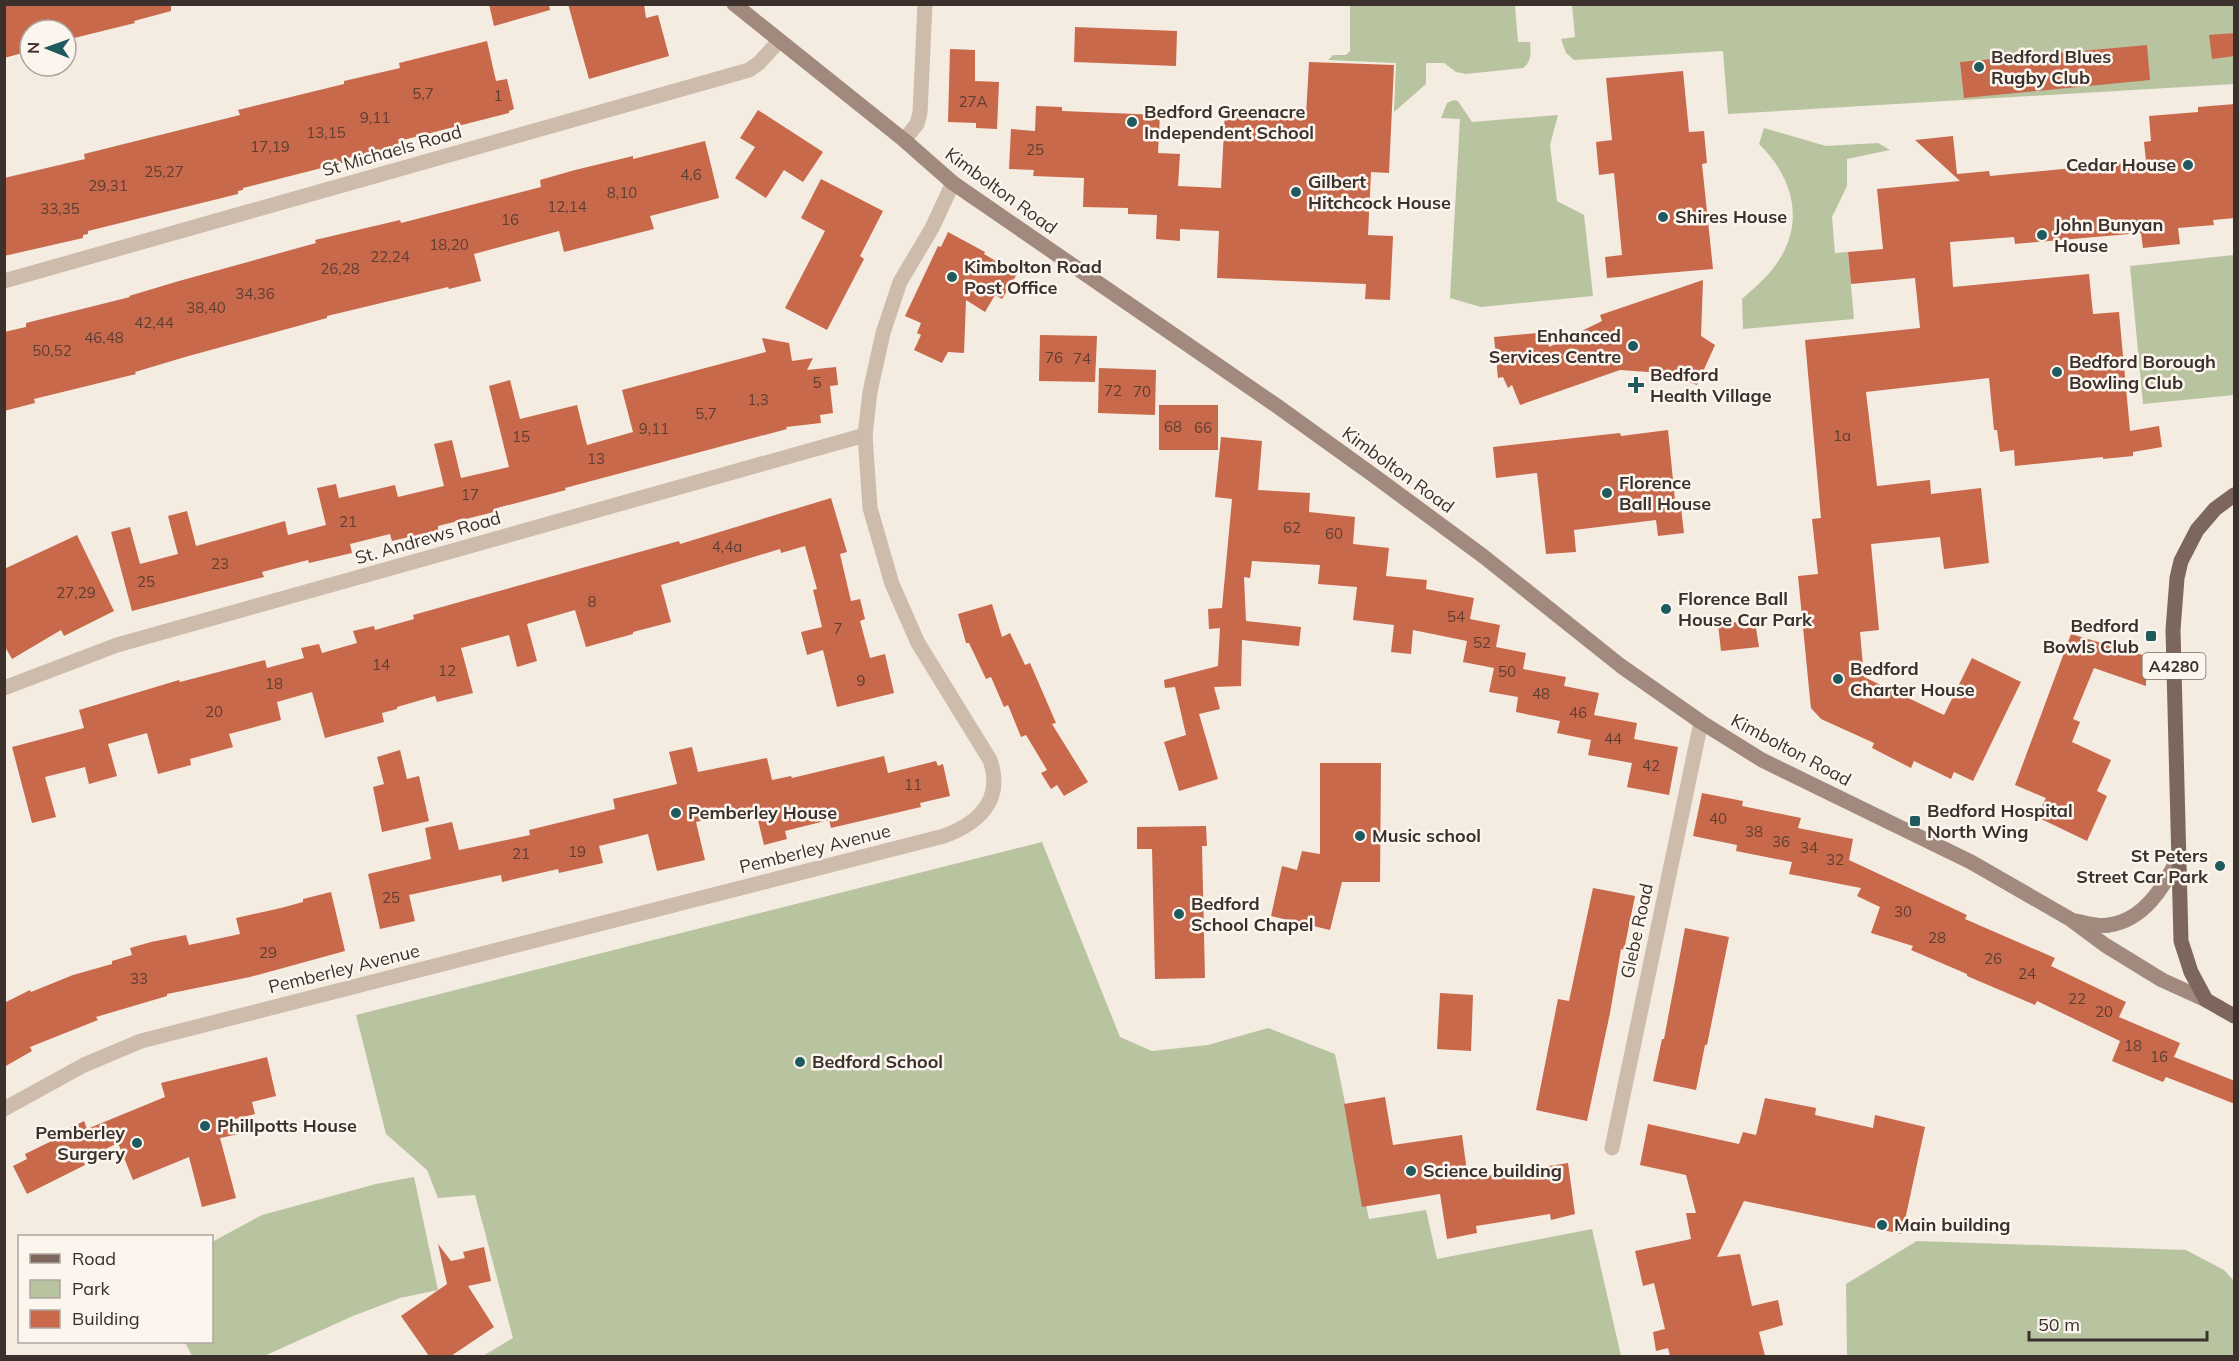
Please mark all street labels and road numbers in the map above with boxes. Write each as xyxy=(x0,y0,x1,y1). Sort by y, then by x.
street label: St Michaels Road xyxy=(319,120,464,181)
street label: Kimbolton Road xyxy=(941,142,1062,239)
street label: Kimbolton Road xyxy=(1338,421,1459,518)
street label: St. Andrews Road xyxy=(352,506,503,569)
road number: A4280 xyxy=(2142,653,2206,679)
street label: Kimbolton Road xyxy=(1727,708,1855,791)
street label: Pemberley Avenue xyxy=(737,819,893,878)
street label: Glebe Road xyxy=(1615,881,1658,981)
street label: Pemberley Avenue xyxy=(266,939,422,998)

